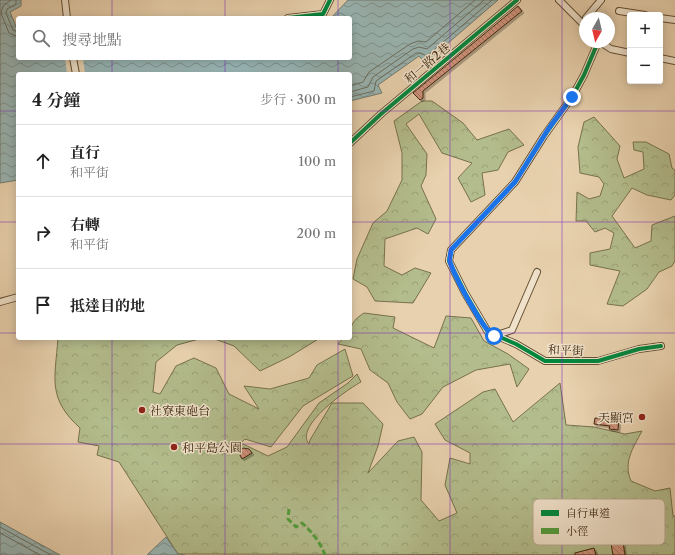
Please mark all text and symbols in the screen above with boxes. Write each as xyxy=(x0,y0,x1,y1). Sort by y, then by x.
north arrow xyxy=(579,12,615,48)
map controls xyxy=(627,12,663,84)
button: + xyxy=(627,12,663,48)
search box xyxy=(16,16,352,60)
icon: search xyxy=(30,27,52,49)
text: 搜尋地點 xyxy=(62,30,122,49)
street label: 和一路2巷 xyxy=(401,40,453,86)
button: − xyxy=(627,48,663,84)
route end xyxy=(563,88,581,106)
text: 4 分鐘 xyxy=(32,90,80,110)
text: 步行 · 300 m xyxy=(260,91,336,107)
text: 直行 xyxy=(70,143,100,162)
icon: ahead xyxy=(32,150,54,172)
text: 100 m xyxy=(298,153,336,169)
text: 和平街 xyxy=(70,164,109,180)
text: 右轉 xyxy=(70,215,100,234)
icon: right xyxy=(32,222,54,244)
text: 200 m xyxy=(296,225,336,241)
text: 和平街 xyxy=(70,236,109,252)
icon: arrive xyxy=(32,294,54,316)
text: 抵達目的地 xyxy=(70,296,145,315)
route start xyxy=(485,327,503,345)
street label: 和平街 xyxy=(548,342,585,358)
place label: 社寮東砲台 xyxy=(150,403,210,418)
marker: 社寮東砲台 xyxy=(137,405,147,415)
place label: 天顯宮 xyxy=(598,410,634,425)
marker: 天顯宮 xyxy=(637,412,647,422)
place label: 和平島公園 xyxy=(182,440,242,455)
marker: 和平島公園 xyxy=(169,442,179,452)
legend xyxy=(533,499,665,545)
text: 自行車道 xyxy=(566,506,610,520)
text: 小徑 xyxy=(566,524,588,538)

